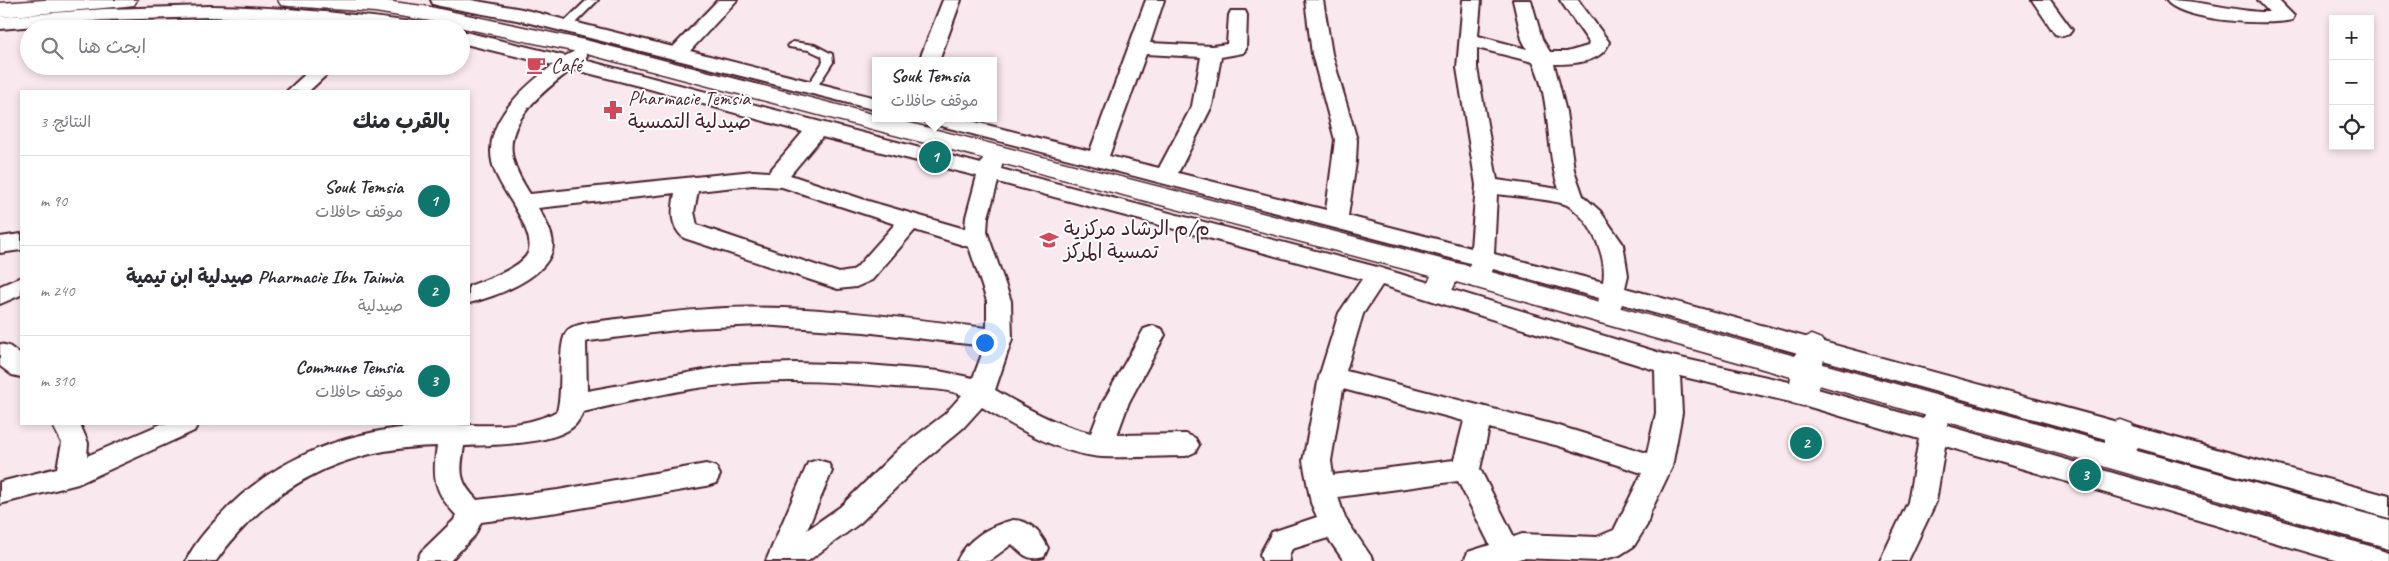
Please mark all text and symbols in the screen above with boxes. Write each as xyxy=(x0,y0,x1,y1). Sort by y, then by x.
map controls xyxy=(2329,15,2374,150)
button: + xyxy=(2329,15,2374,60)
search box xyxy=(20,20,470,75)
icon: search xyxy=(38,34,66,62)
text: ابحث هنا xyxy=(78,35,146,59)
place label: Café xyxy=(551,53,585,78)
cafe icon: Café xyxy=(525,54,547,76)
popup xyxy=(872,57,997,122)
button: − xyxy=(2329,60,2374,105)
text: Souk Temsia xyxy=(891,64,969,88)
place label: Pharmacie Temsia صيدلية التمسية xyxy=(628,86,751,134)
text: موقف حافلات xyxy=(891,91,978,111)
pharmacy icon: Pharmacie Temsia صيدلية التمسية xyxy=(602,99,624,121)
button: locate xyxy=(2329,105,2374,150)
text: بالقرب منك xyxy=(353,108,450,134)
text: النتائج: 3 xyxy=(40,112,91,132)
pin: 1 xyxy=(919,138,951,176)
text: Souk Temsia xyxy=(324,175,403,199)
text: 90 m xyxy=(40,191,67,211)
text: 1 xyxy=(430,191,438,211)
text: موقف حافلات xyxy=(315,202,403,222)
place label: م/م الرشاد مركزية تمسية المركز xyxy=(1062,216,1210,264)
school or university icon: م/م الرشاد مركزية تمسية المركز xyxy=(1038,229,1060,251)
text: Pharmacie Ibn Taimia صيدلية ابن تيمية xyxy=(126,265,403,289)
text: 240 m xyxy=(40,281,74,301)
text: 2 xyxy=(430,281,438,301)
text: صيدلية xyxy=(358,296,403,316)
your location xyxy=(972,330,998,356)
text: Commune Temsia xyxy=(295,355,403,379)
text: 310 m xyxy=(40,371,74,391)
text: 3 xyxy=(430,371,438,391)
text: موقف حافلات xyxy=(315,382,403,402)
pin: 2 xyxy=(1790,424,1822,462)
pin: 3 xyxy=(2069,456,2101,494)

